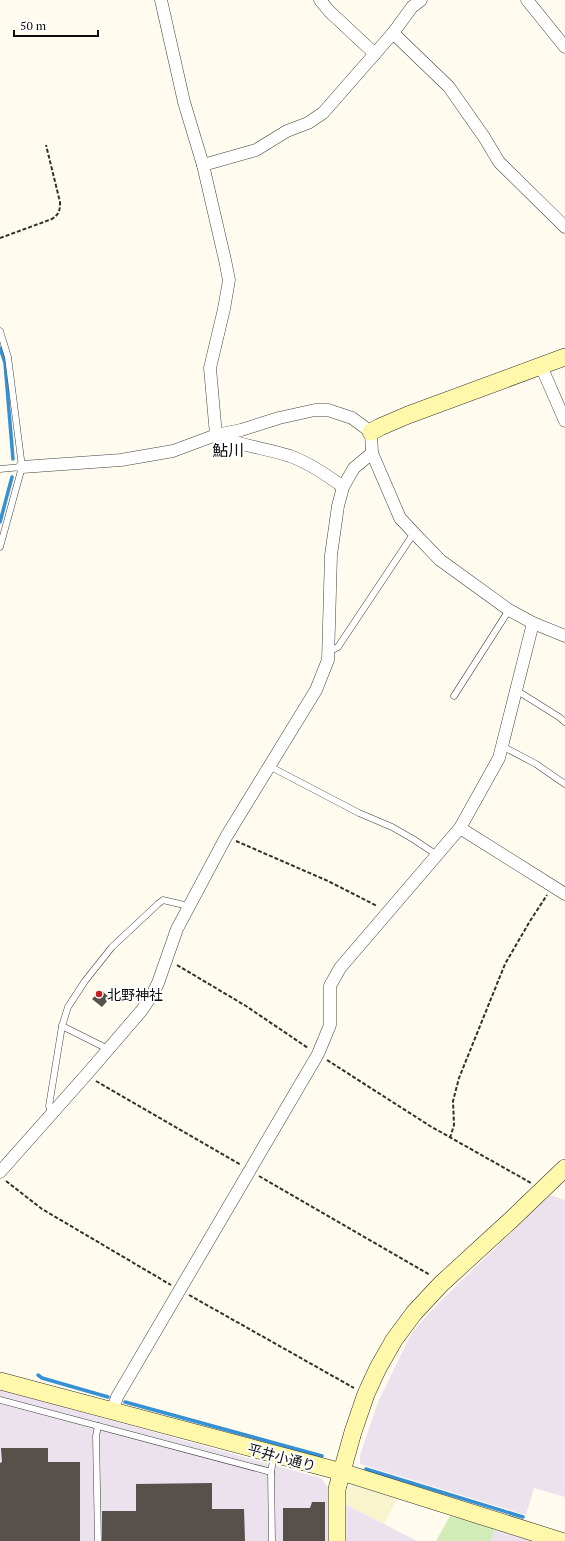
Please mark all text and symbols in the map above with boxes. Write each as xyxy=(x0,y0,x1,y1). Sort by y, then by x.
scale bar xyxy=(14,12,98,38)
text: 50 m xyxy=(20,18,47,33)
district label: 鮎川 xyxy=(212,439,244,461)
place label: 北野神社 xyxy=(107,985,163,1004)
marker: 北野神社 xyxy=(94,989,104,999)
street label: 平井小通り xyxy=(246,1439,318,1475)

